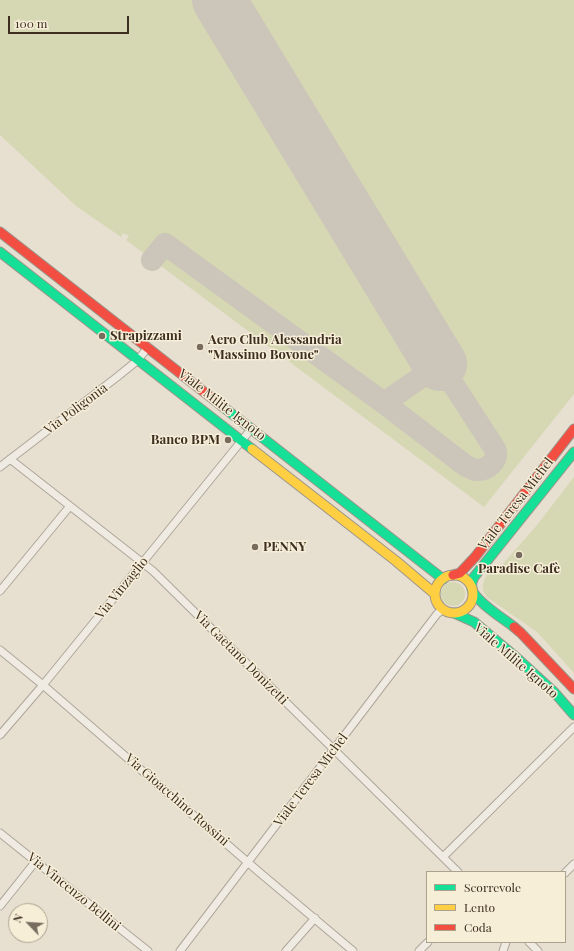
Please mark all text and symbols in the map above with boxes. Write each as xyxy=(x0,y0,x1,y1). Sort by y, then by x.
scale bar xyxy=(10,8,131,34)
text: 100 m xyxy=(15,15,47,31)
place label: Strapizzami xyxy=(110,328,182,344)
marker: Strapizzami xyxy=(97,331,107,341)
place label: Aero Club Alessandria "Massimo Bovone" xyxy=(208,332,342,363)
marker: Aero Club Alessandria "Massimo Bovone" xyxy=(195,342,205,352)
street label: Viale Milite Ignoto xyxy=(175,366,269,444)
street label: Via Poligonia xyxy=(41,380,111,438)
place label: Banco BPM xyxy=(151,432,220,448)
marker: Banco BPM xyxy=(223,435,233,445)
street label: Viale Teresa Michel xyxy=(475,455,557,553)
place label: PENNY xyxy=(263,539,306,555)
marker: PENNY xyxy=(250,542,260,552)
marker: Paradise Cafè xyxy=(514,550,524,560)
street label: Via Vinzaglio xyxy=(92,554,152,622)
place label: Paradise Cafè xyxy=(478,561,560,577)
street label: Via Gaetano Donizetti xyxy=(191,608,291,708)
street label: Viale Milite Ignoto xyxy=(471,620,561,702)
street label: Viale Teresa Michel xyxy=(271,730,351,830)
street label: Via Gioacchino Rossini xyxy=(122,751,232,849)
street label: Via Vincenzo Bellini xyxy=(24,850,124,934)
legend xyxy=(426,871,566,943)
text: Scorrevole xyxy=(464,879,521,895)
text: Lento xyxy=(464,899,495,915)
north arrow xyxy=(8,903,48,943)
text: N xyxy=(9,911,26,925)
text: Coda xyxy=(464,919,492,935)

